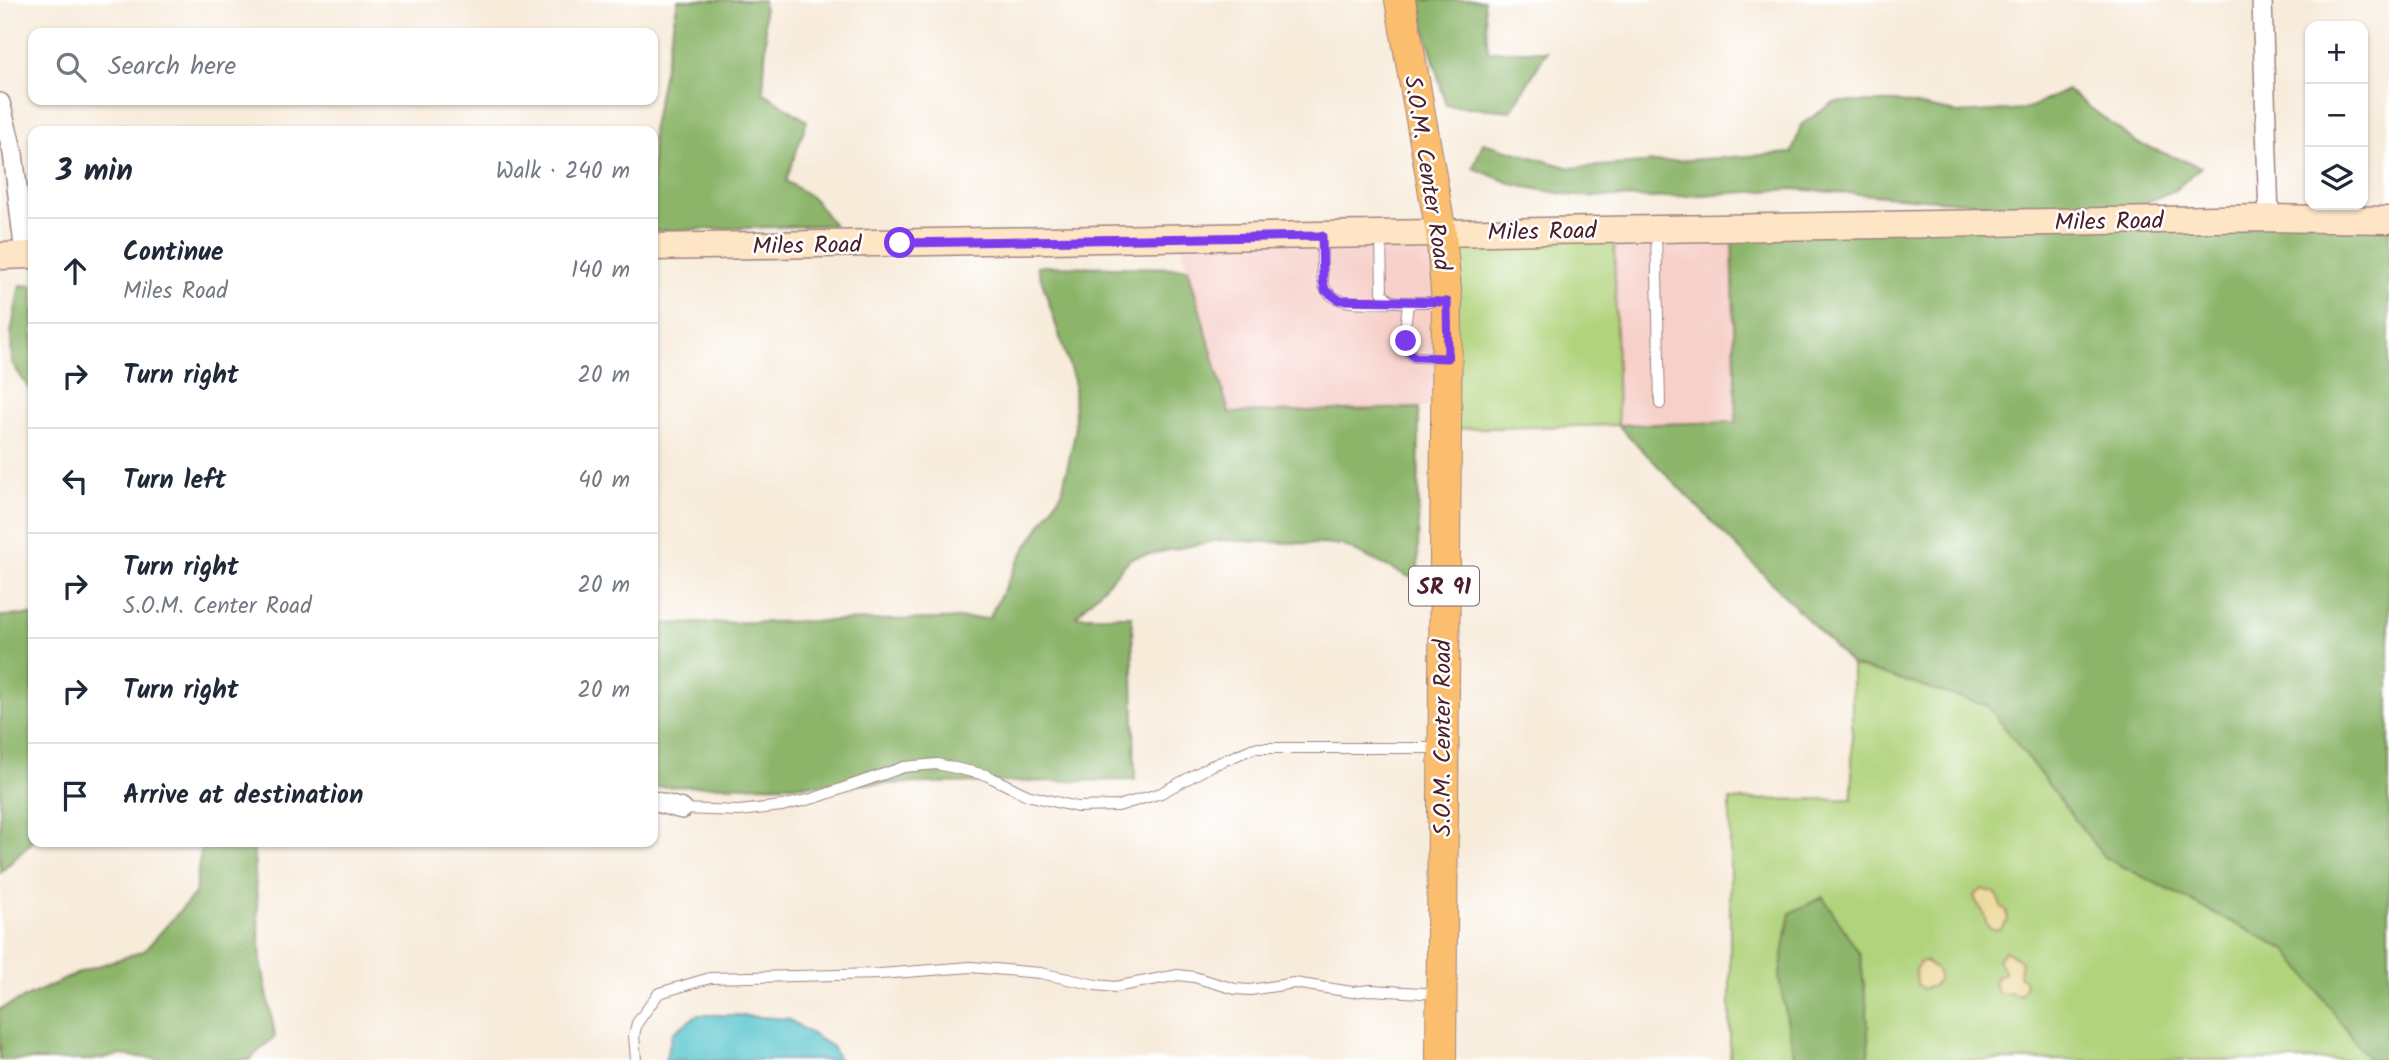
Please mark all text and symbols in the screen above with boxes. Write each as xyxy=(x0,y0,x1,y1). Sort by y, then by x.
map controls xyxy=(2305,21,2368,210)
button: + xyxy=(2305,21,2368,84)
search box xyxy=(28,28,658,105)
text: Search here xyxy=(108,46,236,88)
icon: search xyxy=(52,48,90,86)
street label: S.O.M. Center Road xyxy=(1392,73,1461,274)
button: − xyxy=(2305,84,2368,147)
button: layers xyxy=(2305,147,2368,210)
text: 3 min xyxy=(56,148,133,196)
text: Walk · 240 m xyxy=(496,154,630,190)
street label: Miles Road xyxy=(2054,202,2165,243)
street label: Miles Road xyxy=(1487,212,1598,253)
street label: Miles Road xyxy=(752,226,863,267)
route start xyxy=(884,227,915,258)
text: Continue xyxy=(123,232,224,274)
icon: ahead xyxy=(56,252,94,290)
text: 140 m xyxy=(571,253,630,289)
text: Miles Road xyxy=(123,274,228,310)
route end xyxy=(1390,325,1421,356)
text: Turn right xyxy=(123,355,239,397)
icon: right xyxy=(56,357,94,395)
text: 20 m xyxy=(578,358,630,394)
text: Turn left xyxy=(123,460,226,502)
icon: left xyxy=(56,462,94,500)
text: 40 m xyxy=(578,463,630,499)
text: Turn right xyxy=(123,547,239,589)
road number: SR 91 xyxy=(1409,566,1479,606)
icon: right xyxy=(56,567,94,605)
text: 20 m xyxy=(578,568,630,604)
text: S.O.M. Center Road xyxy=(123,589,312,625)
street label: S.O.M. Center Road xyxy=(1424,639,1463,836)
text: Turn right xyxy=(123,670,239,712)
icon: right xyxy=(56,672,94,710)
text: 20 m xyxy=(578,673,630,709)
text: Arrive at destination xyxy=(123,775,363,817)
icon: arrive xyxy=(56,777,94,815)

